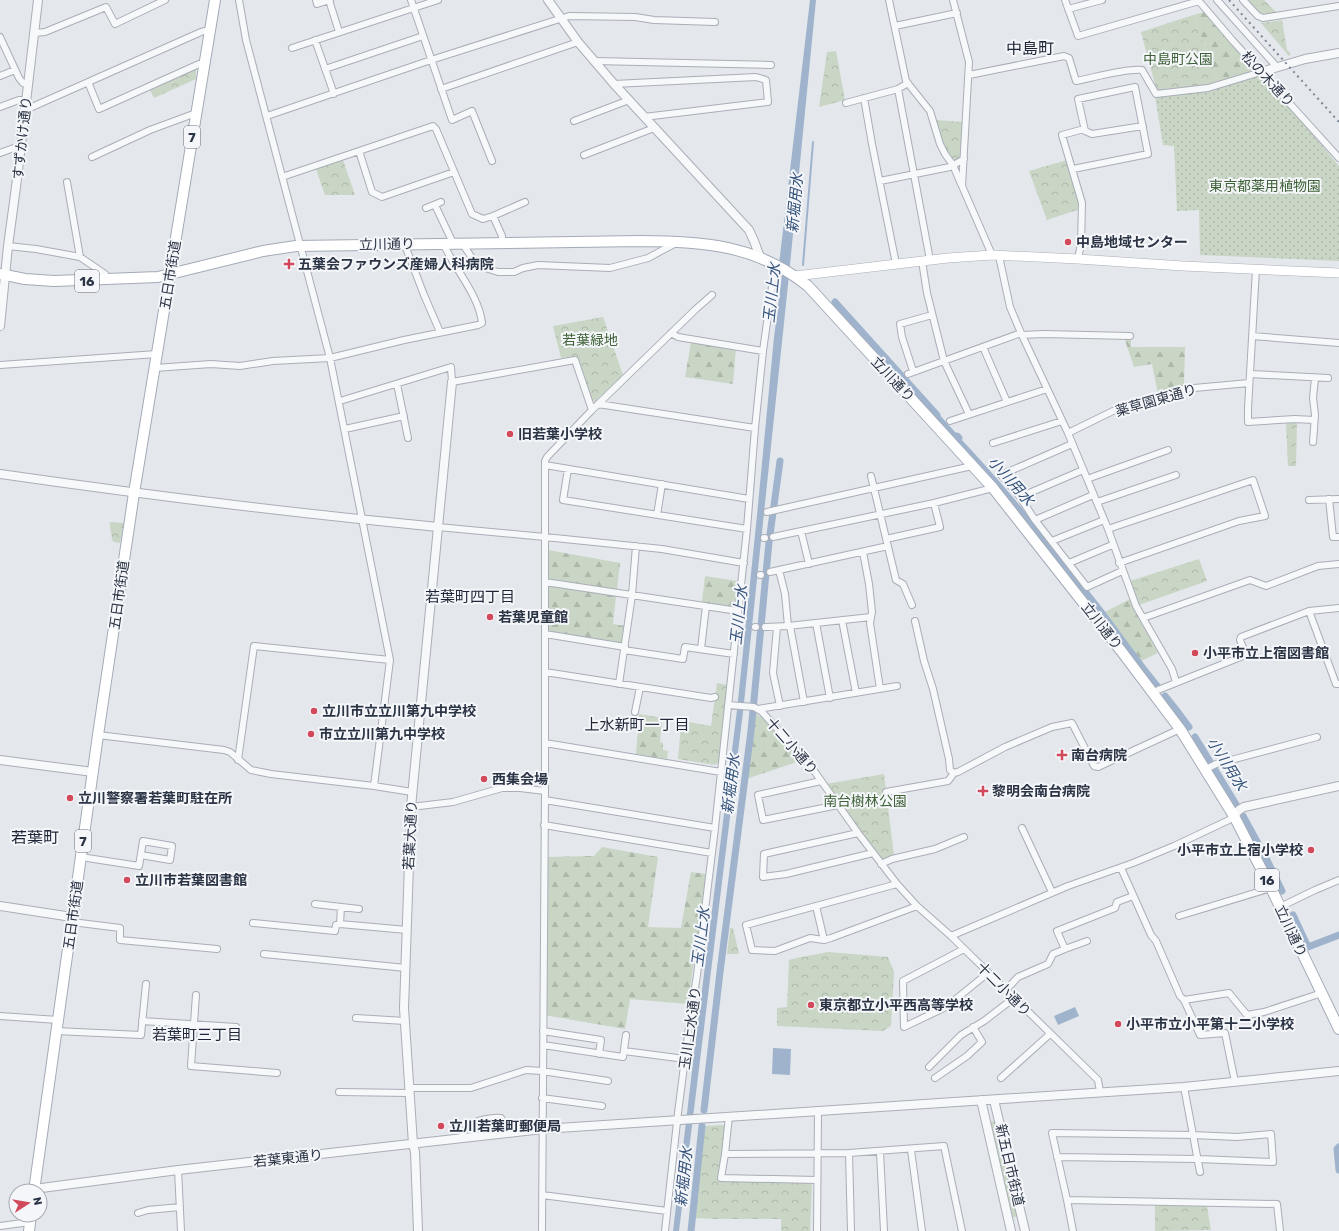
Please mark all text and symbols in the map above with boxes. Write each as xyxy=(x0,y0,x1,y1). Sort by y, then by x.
district label: 中島町 xyxy=(1006,39,1054,58)
street label: 松の木通り xyxy=(1238,48,1298,111)
park label: 中島町公園 xyxy=(1143,51,1213,68)
street label: すずかけ通り xyxy=(10,95,35,181)
road number: 7 xyxy=(184,126,200,148)
water label: 新堀用水 xyxy=(783,170,807,234)
park label: 東京都薬用植物園 xyxy=(1209,178,1321,195)
place label: 中島地域センター xyxy=(1076,234,1188,251)
street label: 立川通り xyxy=(359,236,415,253)
marker: 中島地域センター xyxy=(1063,237,1073,247)
street label: 五日市街道 xyxy=(157,239,184,311)
place label: 五葉会ファウンズ産婦人科病院 xyxy=(298,256,494,273)
marker: 五葉会ファウンズ産婦人科病院 xyxy=(283,258,295,270)
water label: 玉川上水 xyxy=(760,260,784,324)
road number: 16 xyxy=(75,270,99,292)
park label: 若葉緑地 xyxy=(562,332,618,349)
street label: 立川通り xyxy=(867,353,918,406)
street label: 薬草園東通り xyxy=(1113,381,1199,420)
place label: 旧若葉小学校 xyxy=(518,426,602,443)
marker: 旧若葉小学校 xyxy=(505,429,515,439)
water label: 小川用水 xyxy=(984,453,1039,511)
street label: 五日市街道 xyxy=(106,559,133,631)
water label: 玉川上水 xyxy=(727,582,751,646)
district label: 若葉町四丁目 xyxy=(425,588,515,606)
street label: 立川通り xyxy=(1078,599,1126,654)
place label: 若葉児童館 xyxy=(498,609,568,626)
marker: 若葉児童館 xyxy=(485,612,495,622)
place label: 小平市立上宿図書館 xyxy=(1203,645,1329,662)
marker: 小平市立上宿図書館 xyxy=(1190,648,1200,658)
place label: 立川市立立川第九中学校 xyxy=(322,703,476,720)
marker: 立川市立立川第九中学校 xyxy=(309,706,319,716)
street label: 十二小通り xyxy=(762,714,821,778)
district label: 上水新町一丁目 xyxy=(584,716,690,734)
place label: 市立立川第九中学校 xyxy=(319,726,445,743)
marker: 市立立川第九中学校 xyxy=(306,729,316,739)
water label: 小川用水 xyxy=(1203,734,1252,796)
place label: 南台病院 xyxy=(1071,747,1127,764)
marker: 南台病院 xyxy=(1056,749,1068,761)
water label: 新堀用水 xyxy=(718,751,744,815)
place label: 西集会場 xyxy=(492,771,548,788)
marker: 西集会場 xyxy=(479,774,489,784)
place label: 黎明会南台病院 xyxy=(992,783,1090,800)
marker: 黎明会南台病院 xyxy=(977,785,989,797)
place label: 立川警察署若葉町駐在所 xyxy=(78,790,232,807)
marker: 立川警察署若葉町駐在所 xyxy=(65,793,75,803)
park label: 南台樹林公園 xyxy=(823,793,907,810)
street label: 若葉大通り xyxy=(400,800,421,870)
district label: 若葉町 xyxy=(11,828,59,847)
road number: 7 xyxy=(75,830,91,852)
place label: 小平市立上宿小学校 xyxy=(1177,842,1303,859)
marker: 小平市立上宿小学校 xyxy=(1306,845,1316,855)
road number: 16 xyxy=(1255,869,1279,891)
place label: 立川市若葉図書館 xyxy=(135,872,247,889)
marker: 立川市若葉図書館 xyxy=(122,875,132,885)
street label: 五日市街道 xyxy=(60,879,87,951)
street label: 立川通り xyxy=(1271,902,1310,960)
water label: 玉川上水 xyxy=(688,904,714,968)
street label: 十二小通り xyxy=(973,959,1034,1020)
street label: 玉川上水通り xyxy=(676,985,705,1071)
place label: 東京都立小平西高等学校 xyxy=(819,997,973,1014)
marker: 東京都立小平西高等学校 xyxy=(806,1000,816,1010)
place label: 小平市立小平第十二小学校 xyxy=(1126,1016,1294,1033)
marker: 小平市立小平第十二小学校 xyxy=(1113,1019,1123,1029)
district label: 若葉町三丁目 xyxy=(152,1026,242,1044)
place label: 立川若葉町郵便局 xyxy=(449,1118,561,1135)
marker: 立川若葉町郵便局 xyxy=(436,1121,446,1131)
street label: 新五日市街道 xyxy=(992,1122,1027,1208)
water label: 新堀用水 xyxy=(672,1144,696,1208)
street label: 若葉東通り xyxy=(252,1146,324,1171)
north arrow xyxy=(8,1183,48,1223)
text: N xyxy=(30,1196,44,1206)

